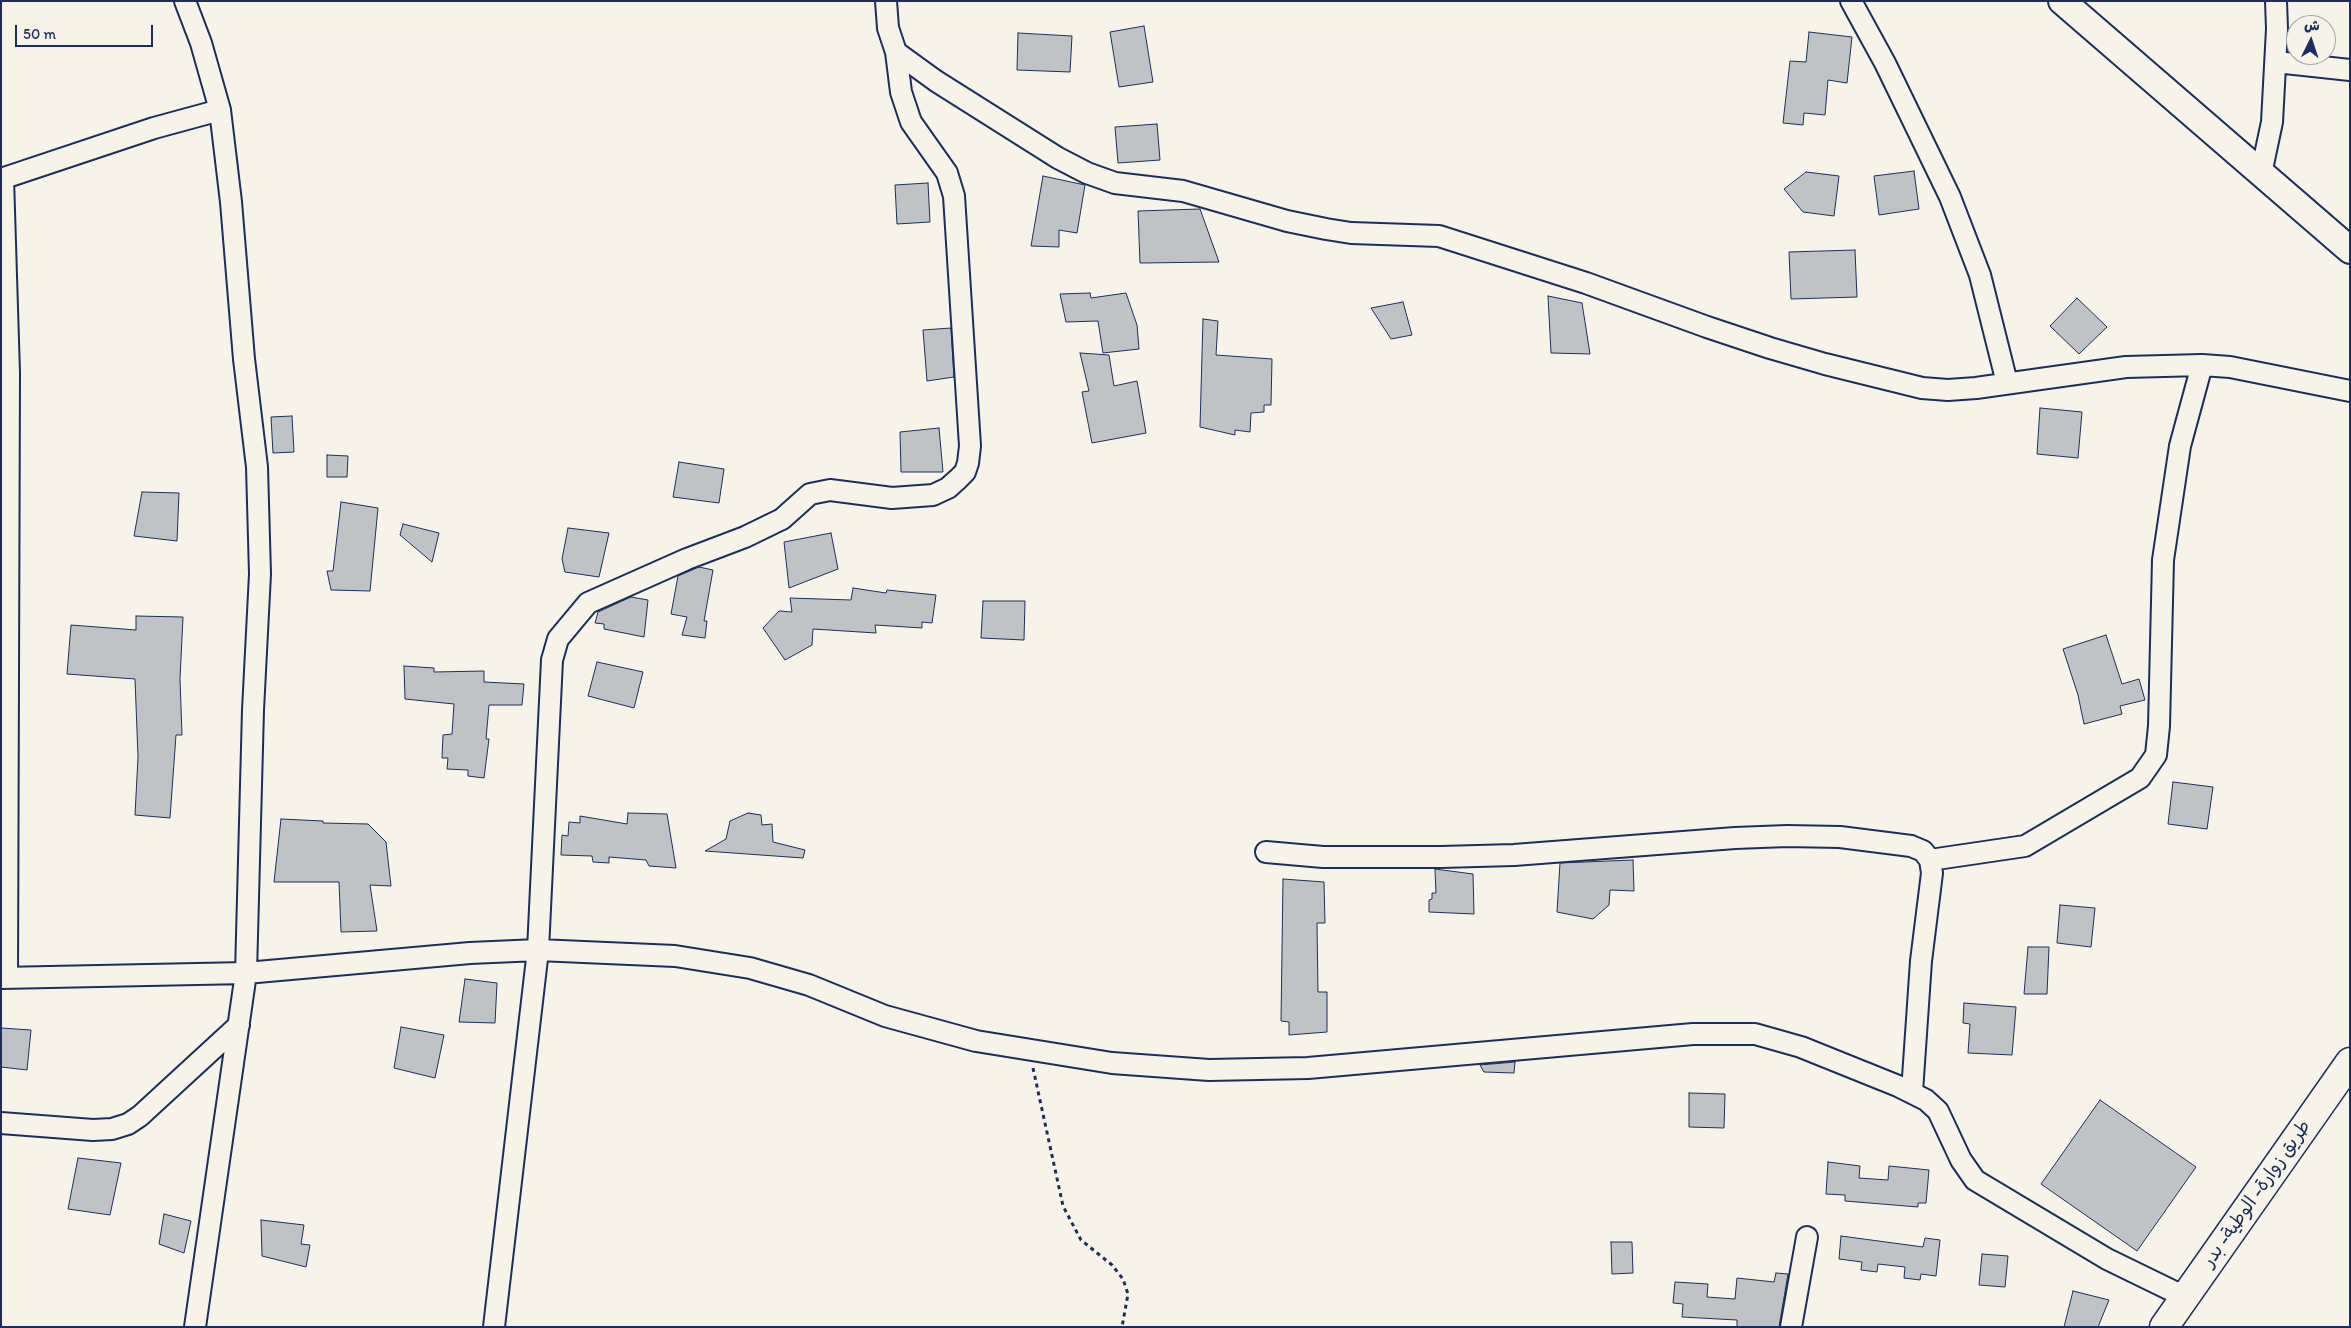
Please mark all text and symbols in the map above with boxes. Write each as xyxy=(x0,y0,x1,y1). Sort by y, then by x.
scale bar xyxy=(18,15,155,47)
north arrow xyxy=(2286,15,2336,65)
text: ش xyxy=(2304,17,2320,35)
text: 50 m xyxy=(23,25,56,43)
street label: طريق زوارة- الوطية- بدر xyxy=(2198,1116,2316,1272)

